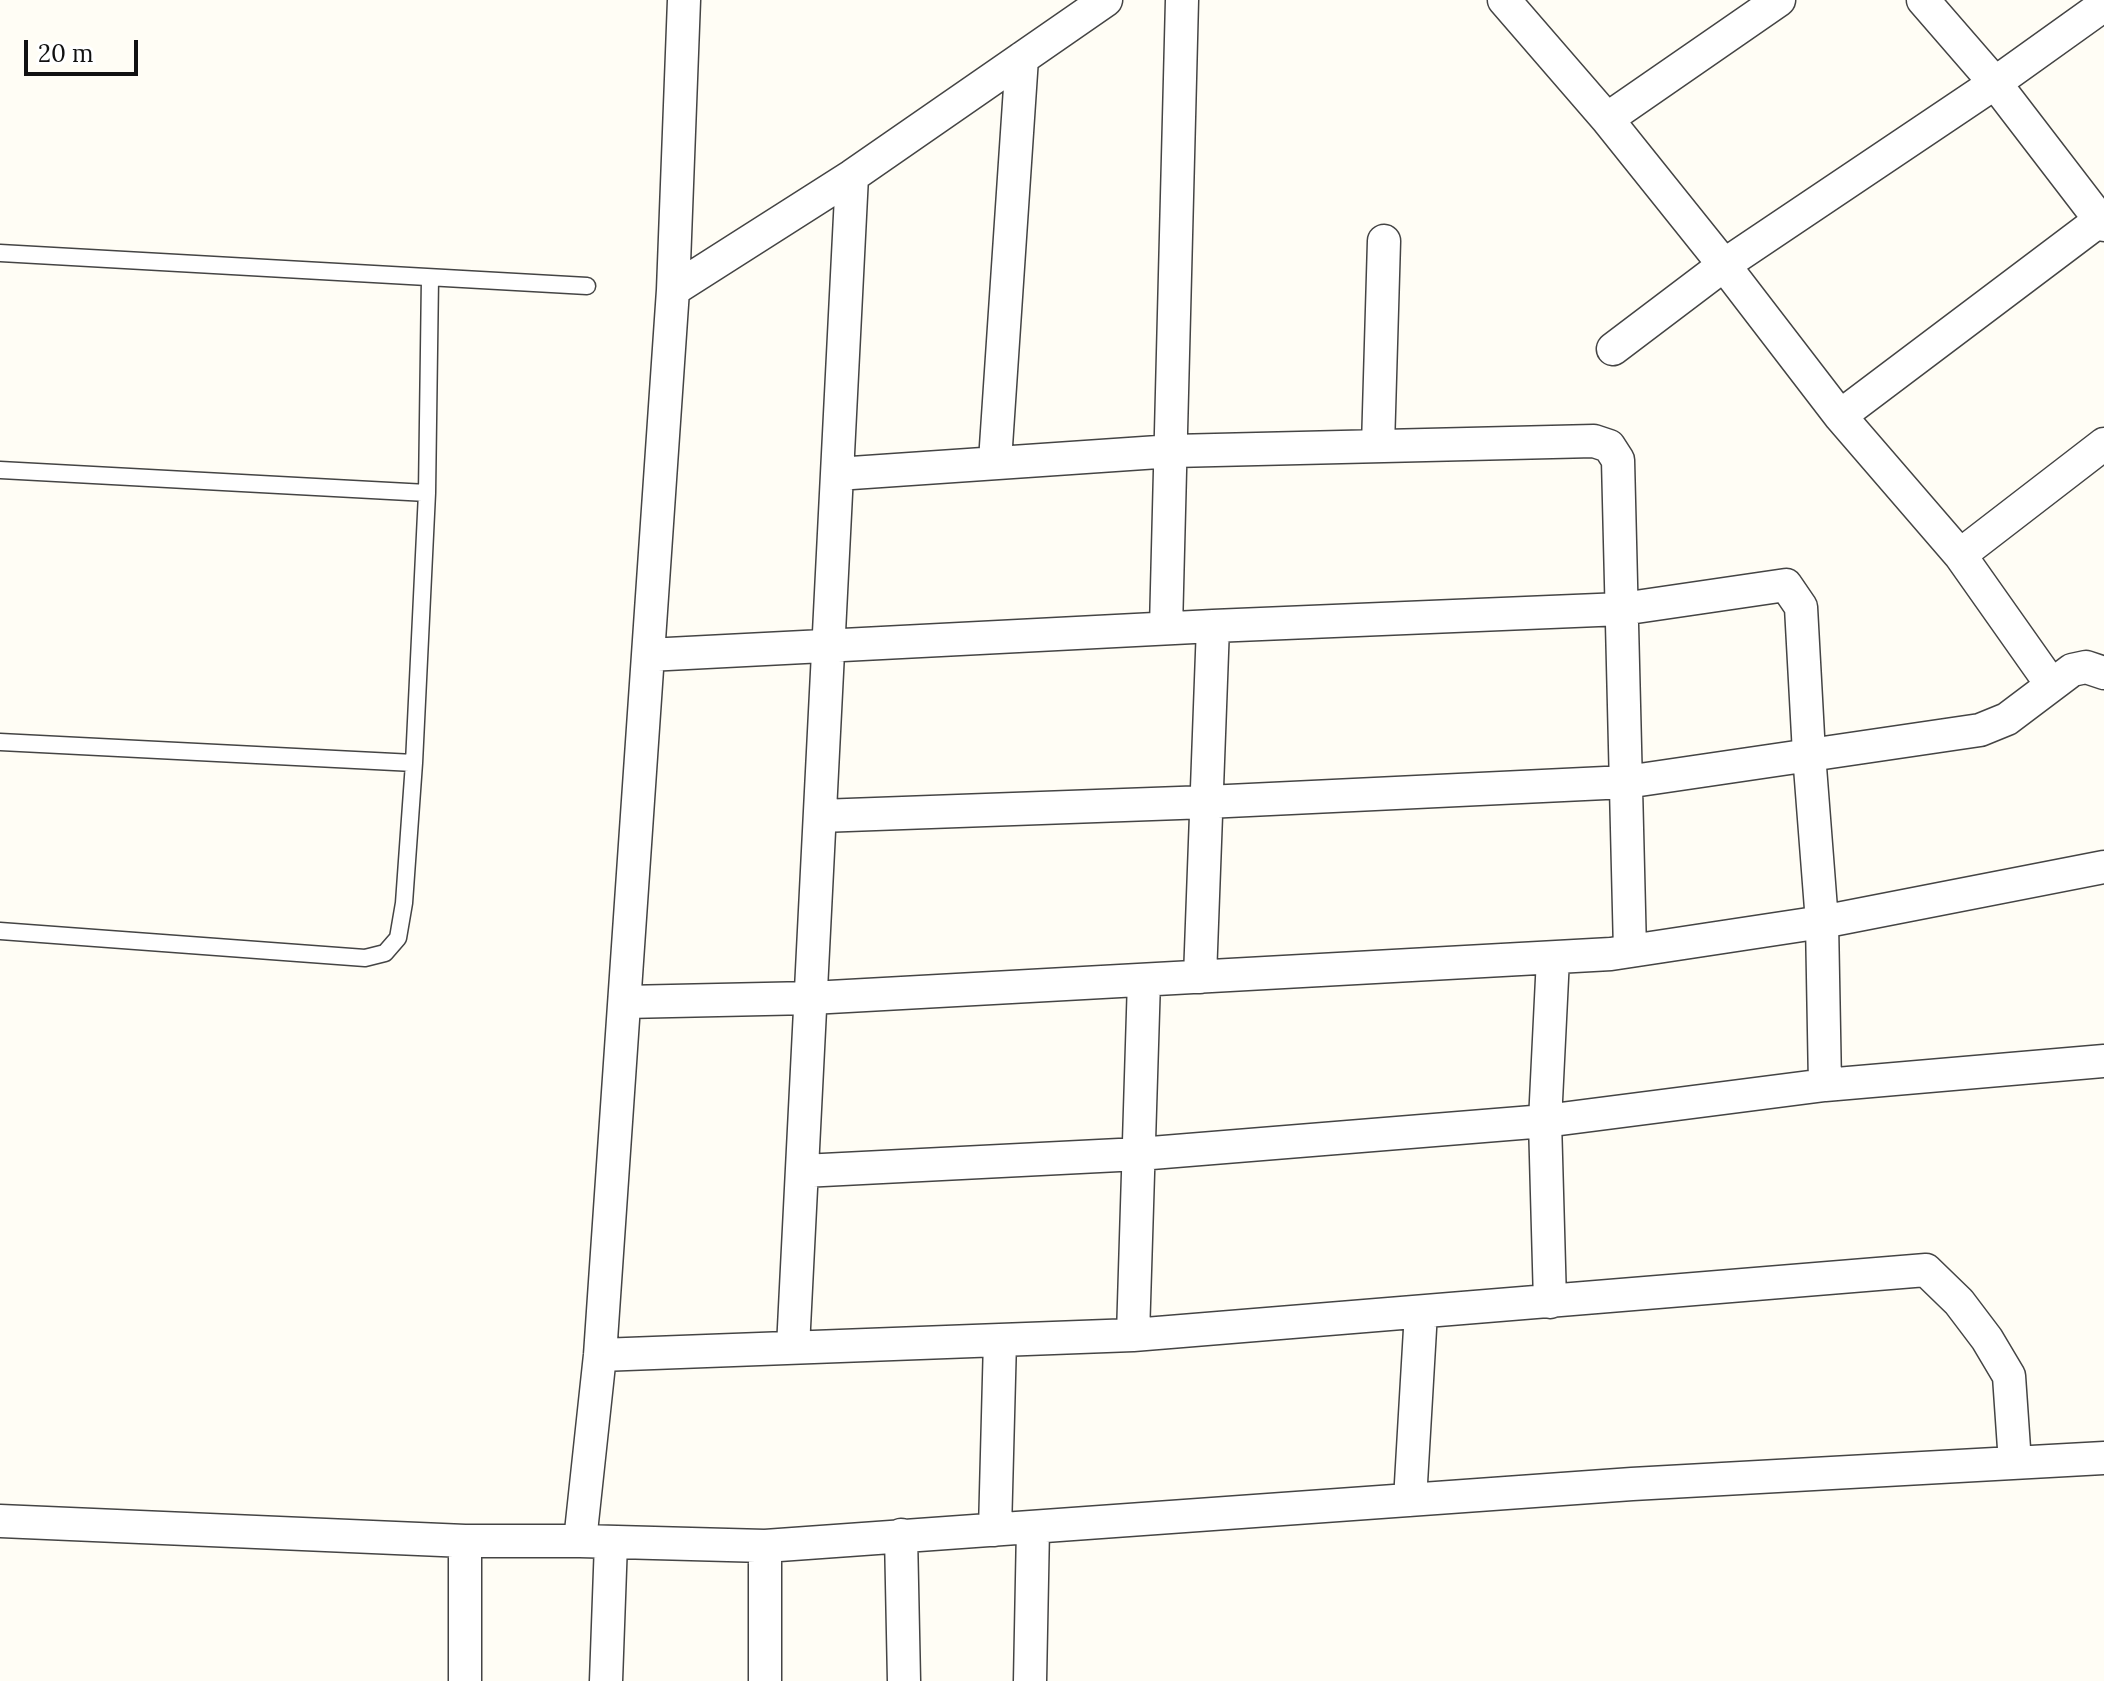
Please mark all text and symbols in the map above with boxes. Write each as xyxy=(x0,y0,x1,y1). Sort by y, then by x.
scale bar xyxy=(28,24,142,74)
text: 20 m xyxy=(38,38,94,69)

